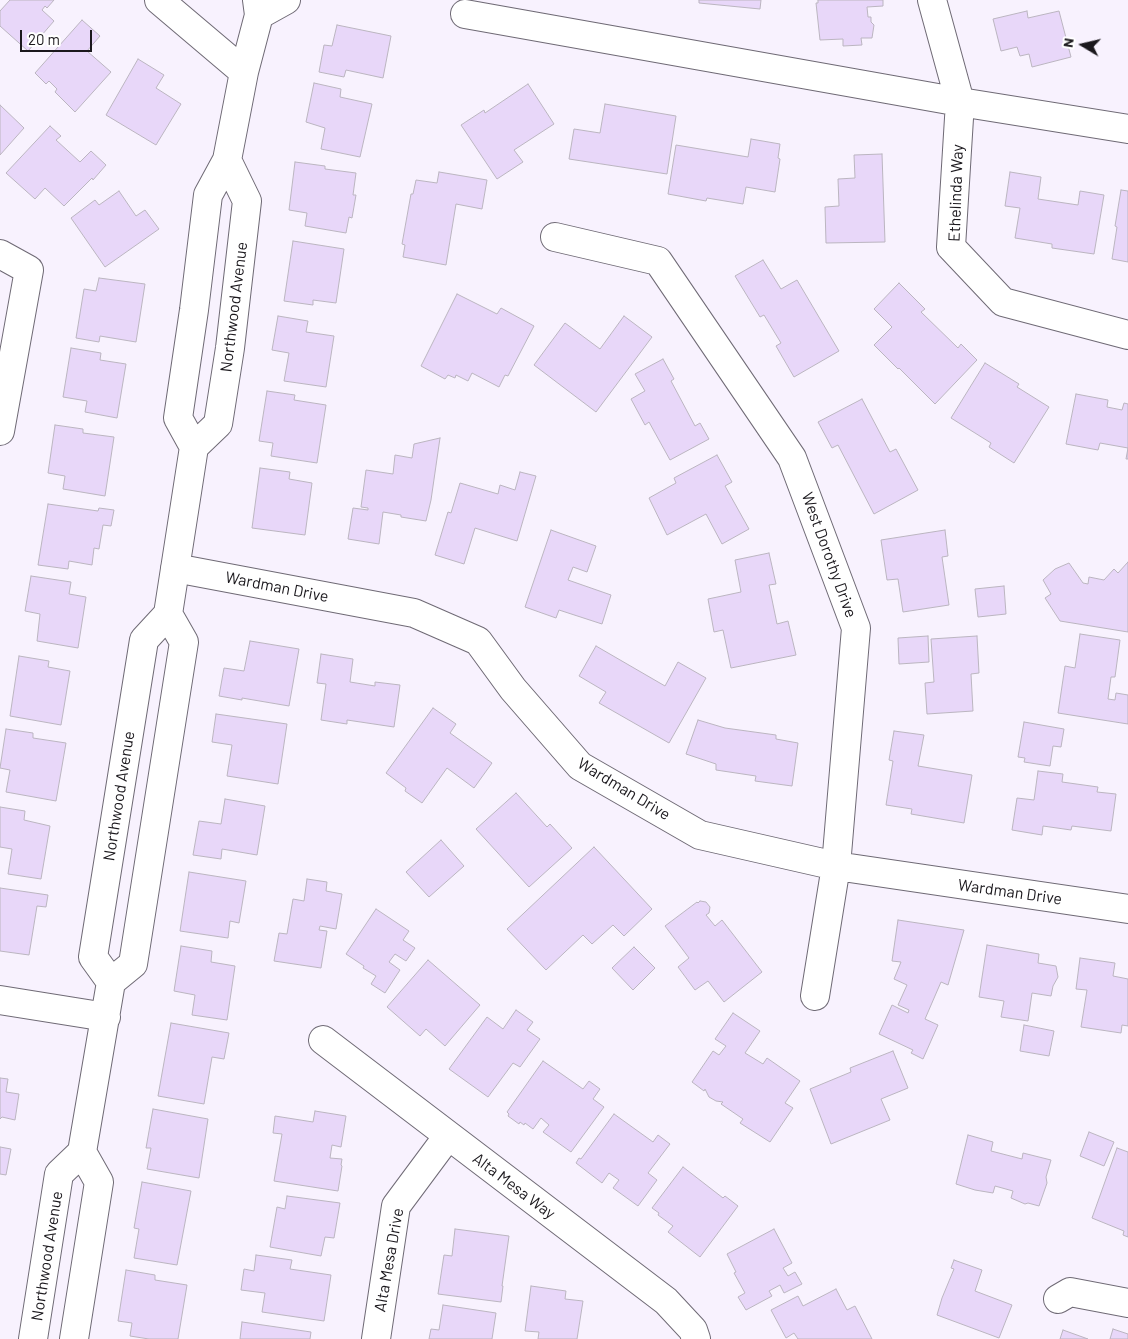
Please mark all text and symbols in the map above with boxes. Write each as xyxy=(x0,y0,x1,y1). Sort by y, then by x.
scale bar xyxy=(22,20,95,52)
north arrow xyxy=(1058,20,1108,70)
text: 20 m xyxy=(28,30,60,48)
text: N xyxy=(1059,37,1077,49)
street label: Ethelinda Way xyxy=(945,144,967,242)
street label: Northwood Avenue xyxy=(216,241,252,373)
street label: West Dorothy Drive xyxy=(797,490,861,620)
street label: Wardman Drive xyxy=(224,568,330,606)
street label: Northwood Avenue xyxy=(99,730,139,862)
street label: Wardman Drive xyxy=(574,754,674,824)
street label: Wardman Drive xyxy=(957,875,1063,909)
street label: Alta Mesa Way xyxy=(469,1149,559,1223)
street label: Northwood Avenue xyxy=(27,1190,67,1322)
street label: Alta Mesa Drive xyxy=(370,1207,408,1313)

